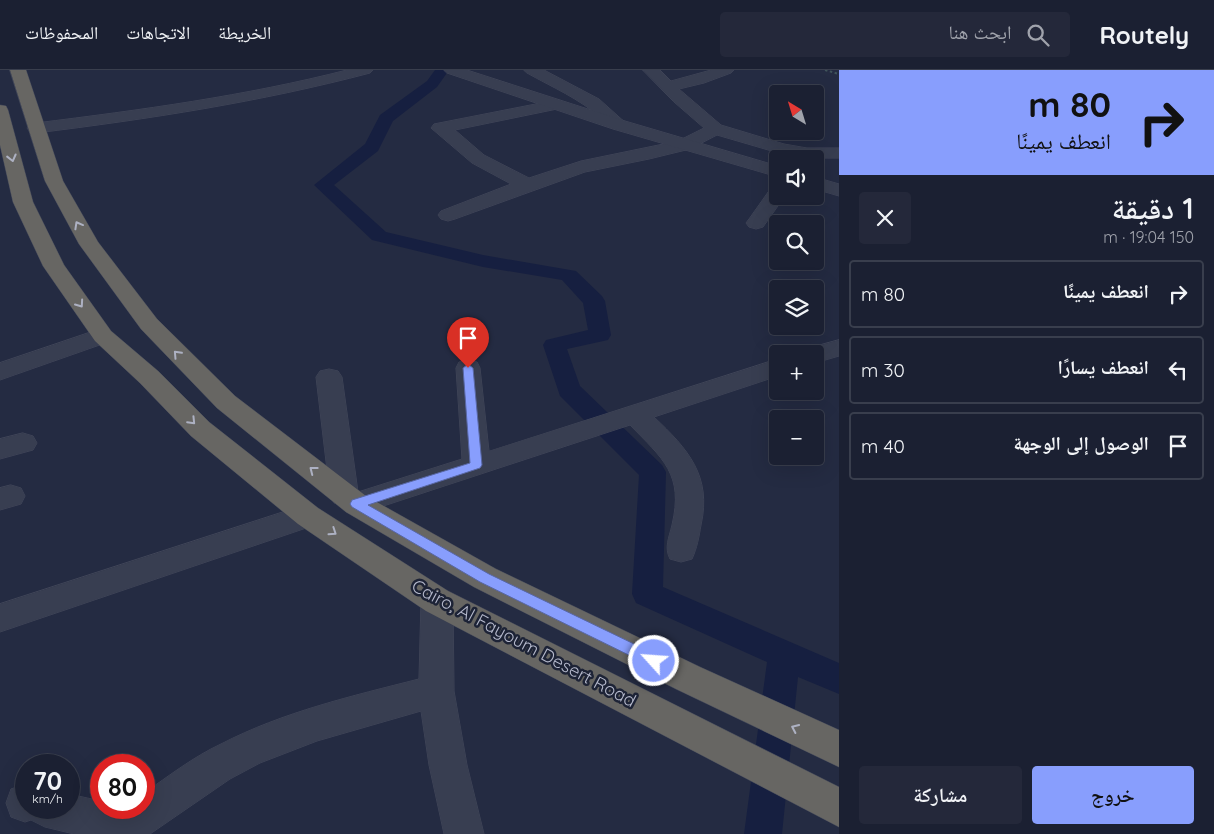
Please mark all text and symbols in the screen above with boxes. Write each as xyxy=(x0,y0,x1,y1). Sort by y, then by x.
search box xyxy=(720,12,1070,57)
text: ابحث هنا xyxy=(948,20,1012,44)
text: Routely xyxy=(1100,20,1189,50)
text: المحفوظات xyxy=(25,21,98,44)
text: الاتجاهات xyxy=(126,21,190,44)
text: الخريطة xyxy=(218,21,271,44)
icon: search xyxy=(1024,21,1052,49)
text: 80 m xyxy=(1028,82,1111,126)
north arrow xyxy=(769,85,824,140)
map controls xyxy=(769,85,824,465)
icon: right xyxy=(1129,90,1194,155)
text: انعطف يمينًا xyxy=(1016,127,1111,155)
button: sound xyxy=(769,150,824,205)
one-way arrow xyxy=(6,153,17,162)
text: 1 دقيقة xyxy=(1112,189,1194,227)
button: close xyxy=(859,192,911,244)
button: search xyxy=(769,215,824,270)
one-way arrow xyxy=(74,221,84,230)
text: 150 m · 19:04 xyxy=(1103,227,1194,247)
text: انعطف يمينًا xyxy=(1063,279,1149,303)
button: layers xyxy=(769,280,824,335)
icon: right xyxy=(1164,280,1192,308)
text: 80 m xyxy=(861,282,905,306)
one-way arrow xyxy=(74,298,83,307)
pin xyxy=(447,317,489,368)
icon: arrive xyxy=(454,324,482,352)
button: + xyxy=(769,345,824,400)
one-way arrow xyxy=(173,350,182,359)
text: انعطف يسارًا xyxy=(1058,355,1149,379)
icon: left xyxy=(1164,356,1192,384)
text: 30 m xyxy=(861,358,905,382)
button: − xyxy=(769,410,824,465)
one-way arrow xyxy=(186,415,195,424)
text: الوصول إلى الوجهة xyxy=(1013,431,1149,455)
icon: arrive xyxy=(1164,432,1192,460)
text: 40 m xyxy=(861,434,905,458)
one-way arrow xyxy=(310,468,319,476)
one-way arrow xyxy=(327,526,337,535)
street label: Cairo, Al Fayoum Desert Road xyxy=(408,574,640,712)
position arrow xyxy=(627,634,679,686)
one-way arrow xyxy=(791,724,800,734)
speed limit sign: 80 xyxy=(90,754,155,819)
text: 70 xyxy=(33,765,62,796)
button: مشاركة xyxy=(859,766,1022,824)
button: خروج xyxy=(1032,766,1194,824)
text: km/h xyxy=(32,791,63,806)

